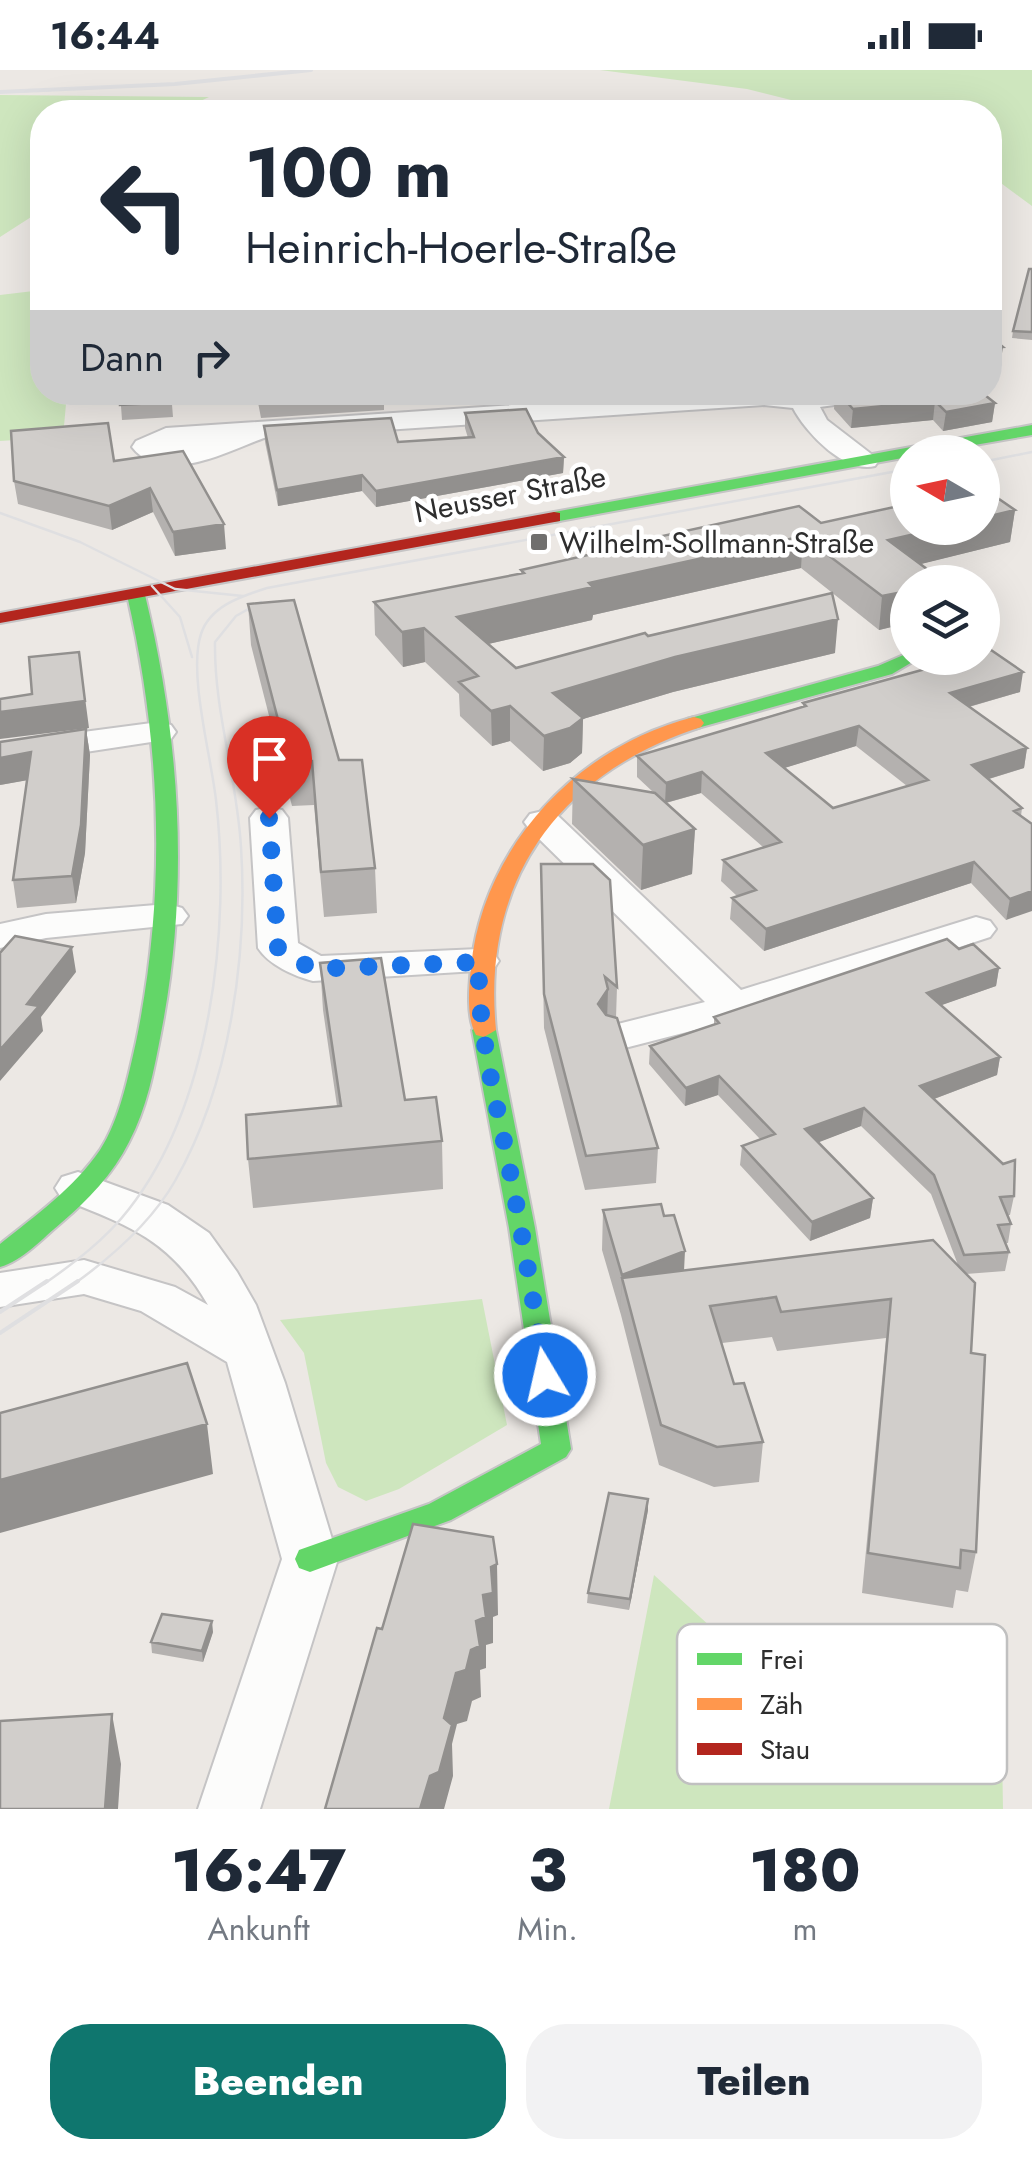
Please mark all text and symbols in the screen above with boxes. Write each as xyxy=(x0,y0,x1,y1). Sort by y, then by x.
text: 16:44 xyxy=(50,8,160,63)
text: 100 m xyxy=(245,122,452,223)
icon: left xyxy=(80,140,210,270)
text: Heinrich-Hoerle-Straße xyxy=(245,215,677,280)
text: Dann xyxy=(80,330,164,385)
icon: right xyxy=(184,330,239,385)
north arrow xyxy=(890,435,1000,545)
map controls xyxy=(890,435,1000,675)
street label: Neusser Straße xyxy=(411,454,609,534)
place label: Wilhelm-Sollmann-Straße xyxy=(559,521,874,564)
marker: Wilhelm-Sollmann-Straße xyxy=(528,531,550,553)
button: layers xyxy=(890,565,1000,675)
pin xyxy=(227,716,312,819)
icon: arrive xyxy=(242,731,297,786)
position arrow xyxy=(493,1323,597,1427)
legend xyxy=(677,1624,1007,1784)
text: Frei xyxy=(760,1639,804,1680)
text: Zäh xyxy=(760,1684,804,1725)
text: Stau xyxy=(760,1729,810,1770)
text: 16:47 xyxy=(171,1827,346,1914)
text: 3 xyxy=(528,1827,567,1914)
text: 180 xyxy=(749,1827,861,1914)
text: Ankunft xyxy=(208,1906,310,1952)
text: Min. xyxy=(517,1906,578,1952)
text: m xyxy=(792,1906,817,1952)
button: Beenden xyxy=(50,2024,506,2139)
button: Teilen xyxy=(526,2024,982,2139)

